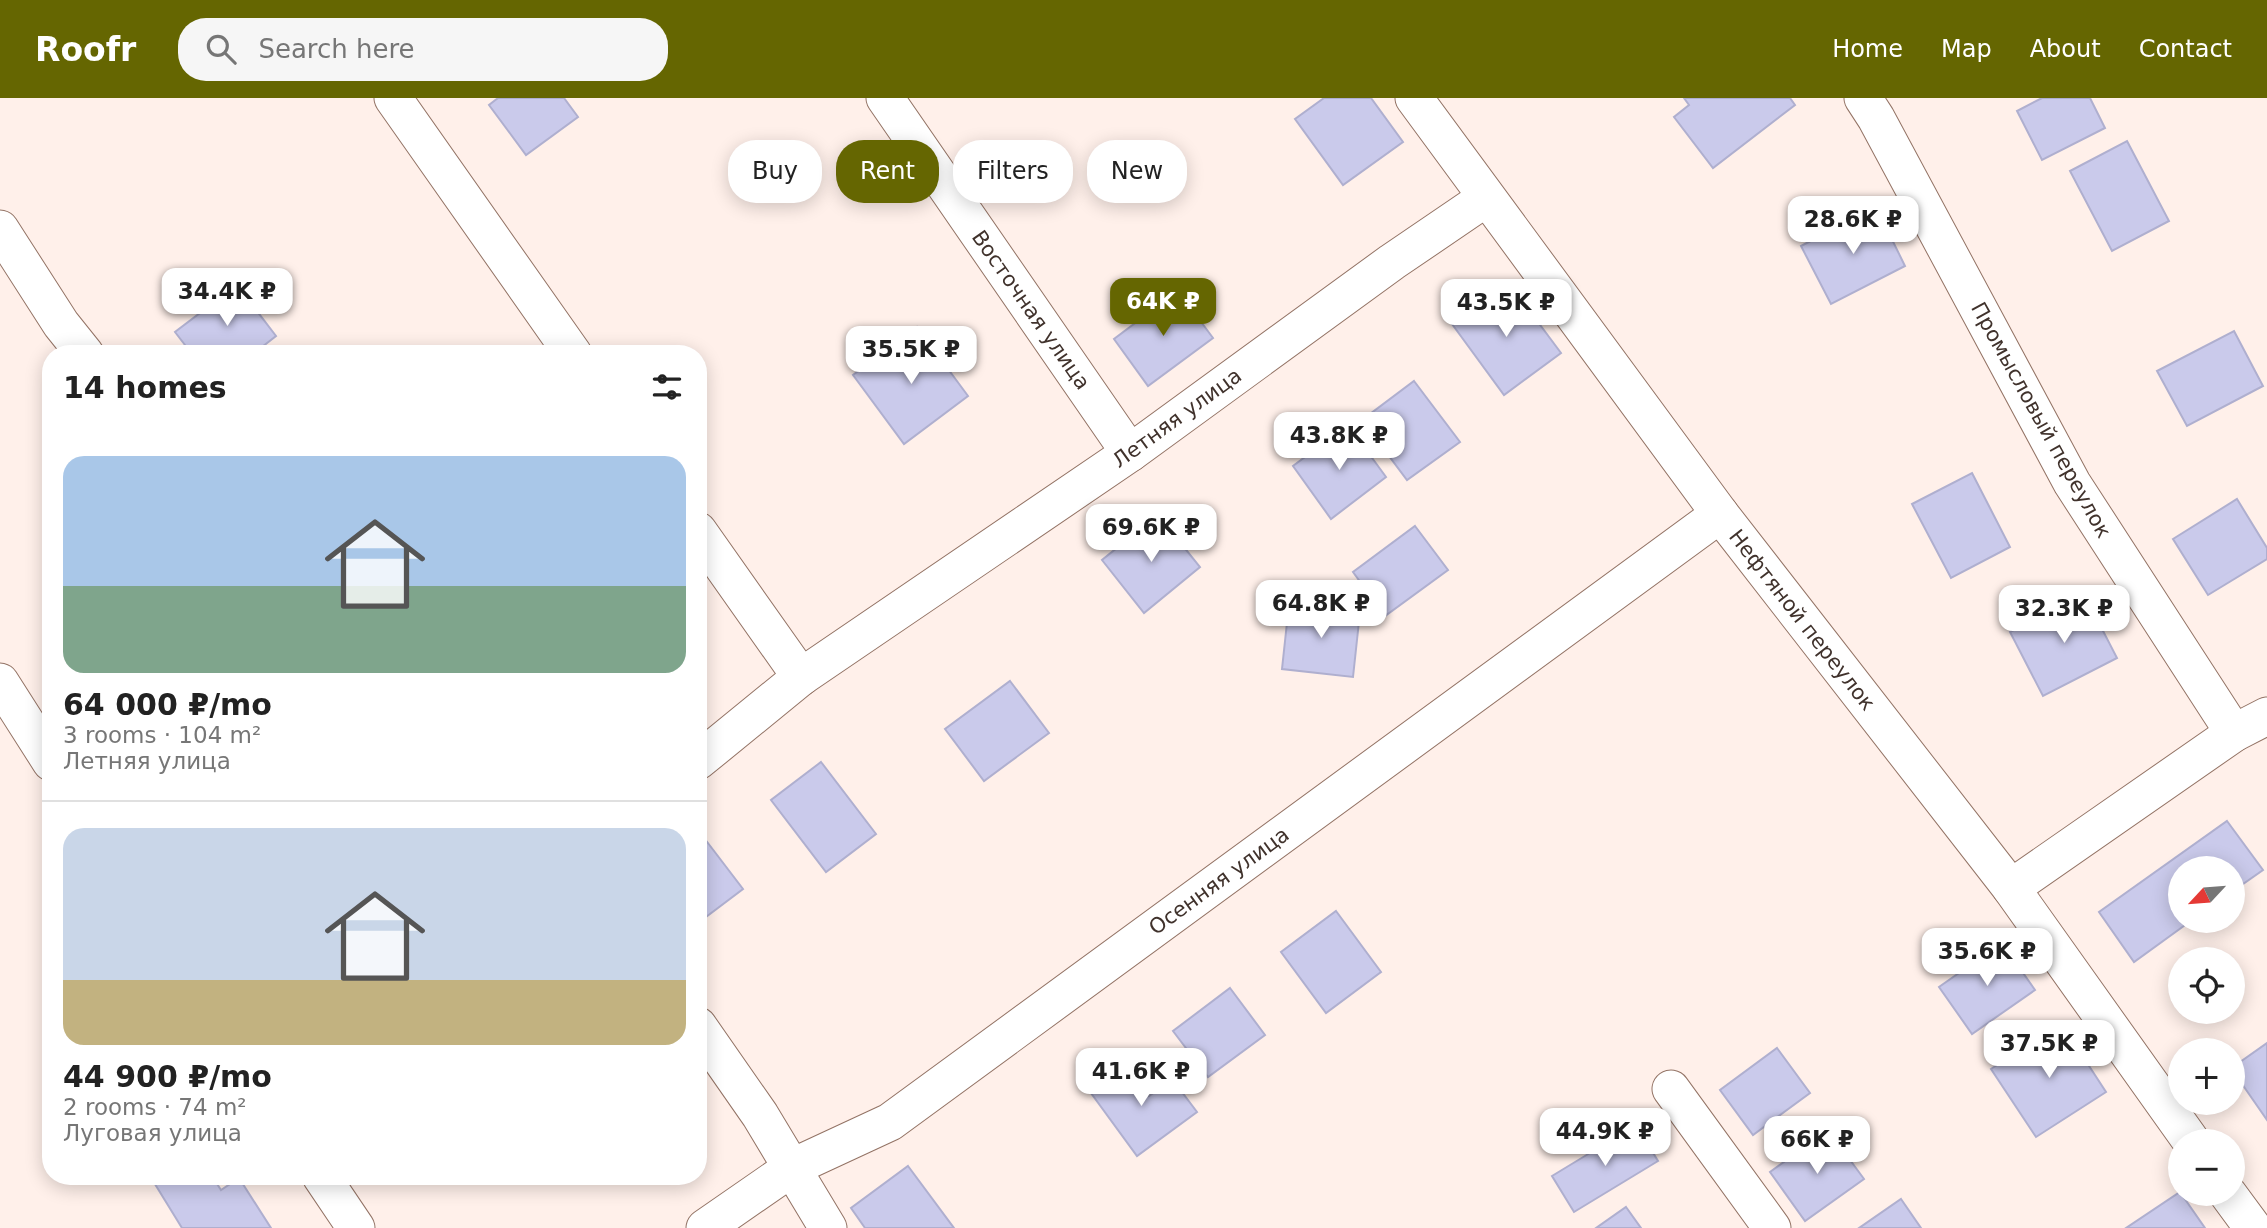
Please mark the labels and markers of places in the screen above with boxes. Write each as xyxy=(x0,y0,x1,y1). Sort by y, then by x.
pin: 28.6K ₽ xyxy=(1788,197,1918,256)
pin: 34.4K ₽ xyxy=(162,268,292,328)
pin: 64K ₽ xyxy=(1114,278,1212,338)
pin: 43.5K ₽ xyxy=(1441,280,1571,339)
pin: 35.5K ₽ xyxy=(846,327,976,386)
pin: 43.8K ₽ xyxy=(1274,412,1404,472)
pin: 69.6K ₽ xyxy=(1086,504,1216,564)
pin: 64.8K ₽ xyxy=(1256,580,1386,640)
pin: 32.3K ₽ xyxy=(1999,586,2129,645)
pin: 35.6K ₽ xyxy=(1922,928,2052,988)
pin: 37.5K ₽ xyxy=(1984,1020,2114,1080)
pin: 41.6K ₽ xyxy=(1076,1048,1206,1108)
pin: 44.9K ₽ xyxy=(1540,1108,1670,1168)
pin: 66K ₽ xyxy=(1768,1116,1866,1176)

